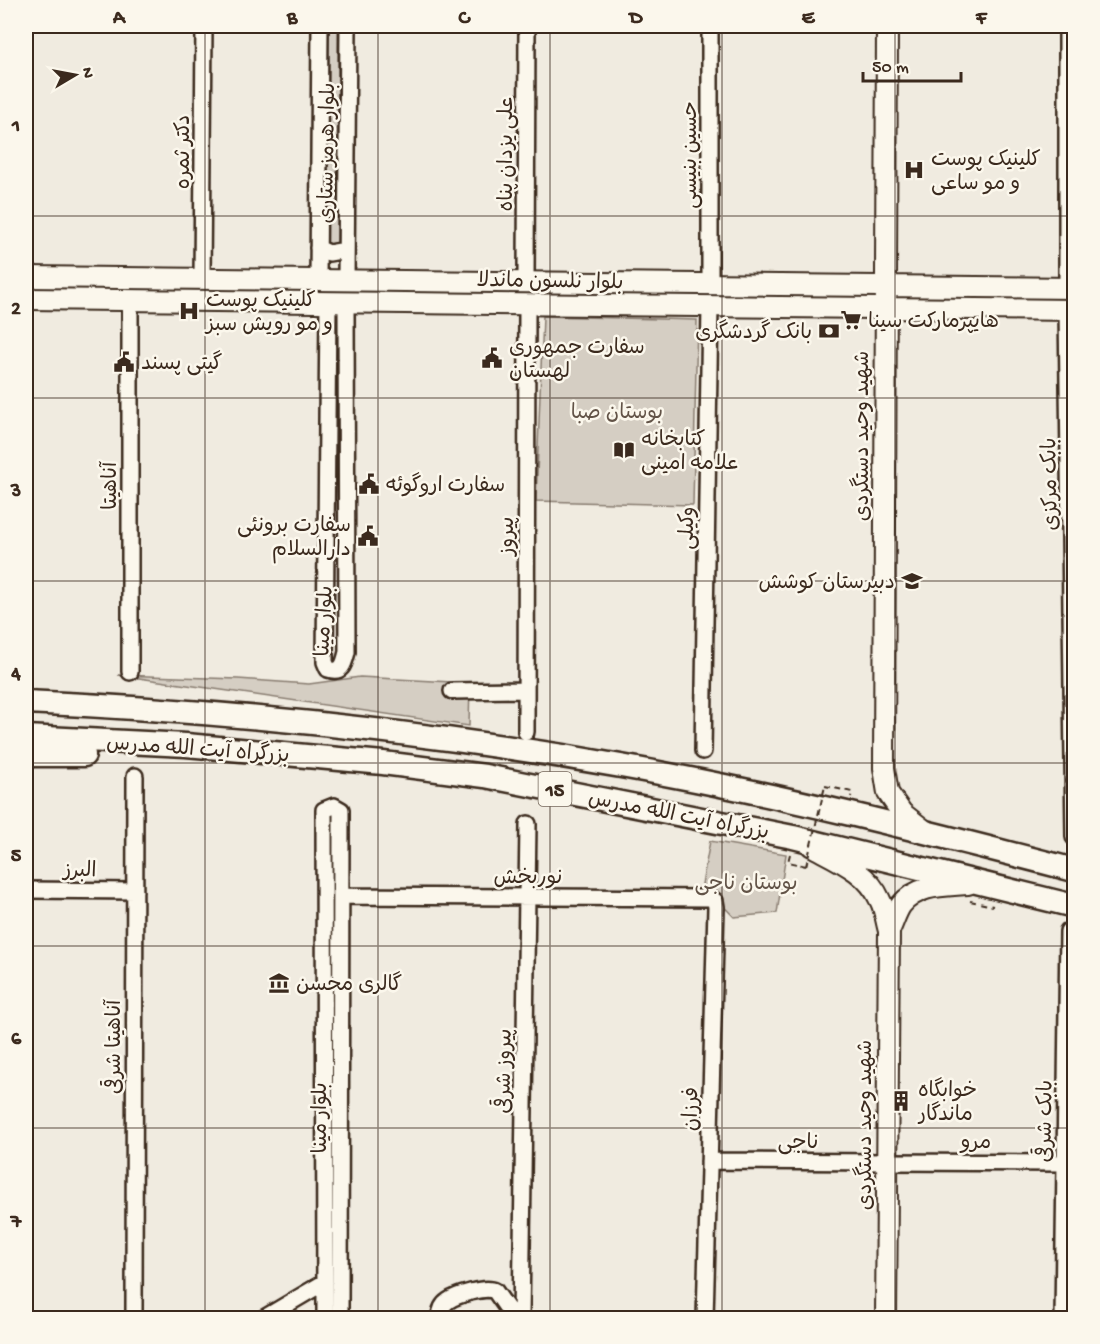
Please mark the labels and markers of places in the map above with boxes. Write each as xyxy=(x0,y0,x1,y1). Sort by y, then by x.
place label: کلینیک پوست و مو ساعی xyxy=(931,149,1041,198)
hospital icon: کلینیک پوست و مو ساعی xyxy=(902,158,926,182)
place label: کلینیک پوست و مو رویش سبز xyxy=(204,290,333,339)
hospital icon: کلینیک پوست و مو رویش سبز xyxy=(177,299,201,323)
supermarket icon: هایپرمارکت سینا xyxy=(839,308,863,332)
place label: هایپرمارکت سینا xyxy=(868,311,999,336)
place label: بانک گردشگری xyxy=(695,319,812,347)
bank icon: بانک گردشگری xyxy=(817,319,841,343)
place label: سفارت جمهوری لهستان xyxy=(509,337,645,386)
public building icon: سفارت جمهوری لهستان xyxy=(480,346,504,370)
public building icon: گیتی پسند xyxy=(112,350,136,374)
place label: گیتی پسند xyxy=(141,350,223,378)
place label: کتابخانه علامه امینی xyxy=(641,429,740,478)
library icon: کتابخانه علامه امینی xyxy=(612,438,636,462)
public building icon: سفارت اروگوئه xyxy=(357,472,381,496)
place label: سفارت اروگوئه xyxy=(386,472,505,500)
place label: سفارت برونئی دارالسلام xyxy=(237,515,351,564)
public building icon: سفارت برونئی دارالسلام xyxy=(356,524,380,548)
school or university icon: دبیرستان کوشش xyxy=(900,569,924,593)
place label: دبیرستان کوشش xyxy=(758,572,895,597)
museum icon: گالری محسن xyxy=(267,971,291,995)
place label: گالری محسن xyxy=(296,971,402,999)
place label: خوابگاه ماندگار xyxy=(917,1077,977,1129)
building icon: خوابگاه ماندگار xyxy=(889,1089,913,1113)

